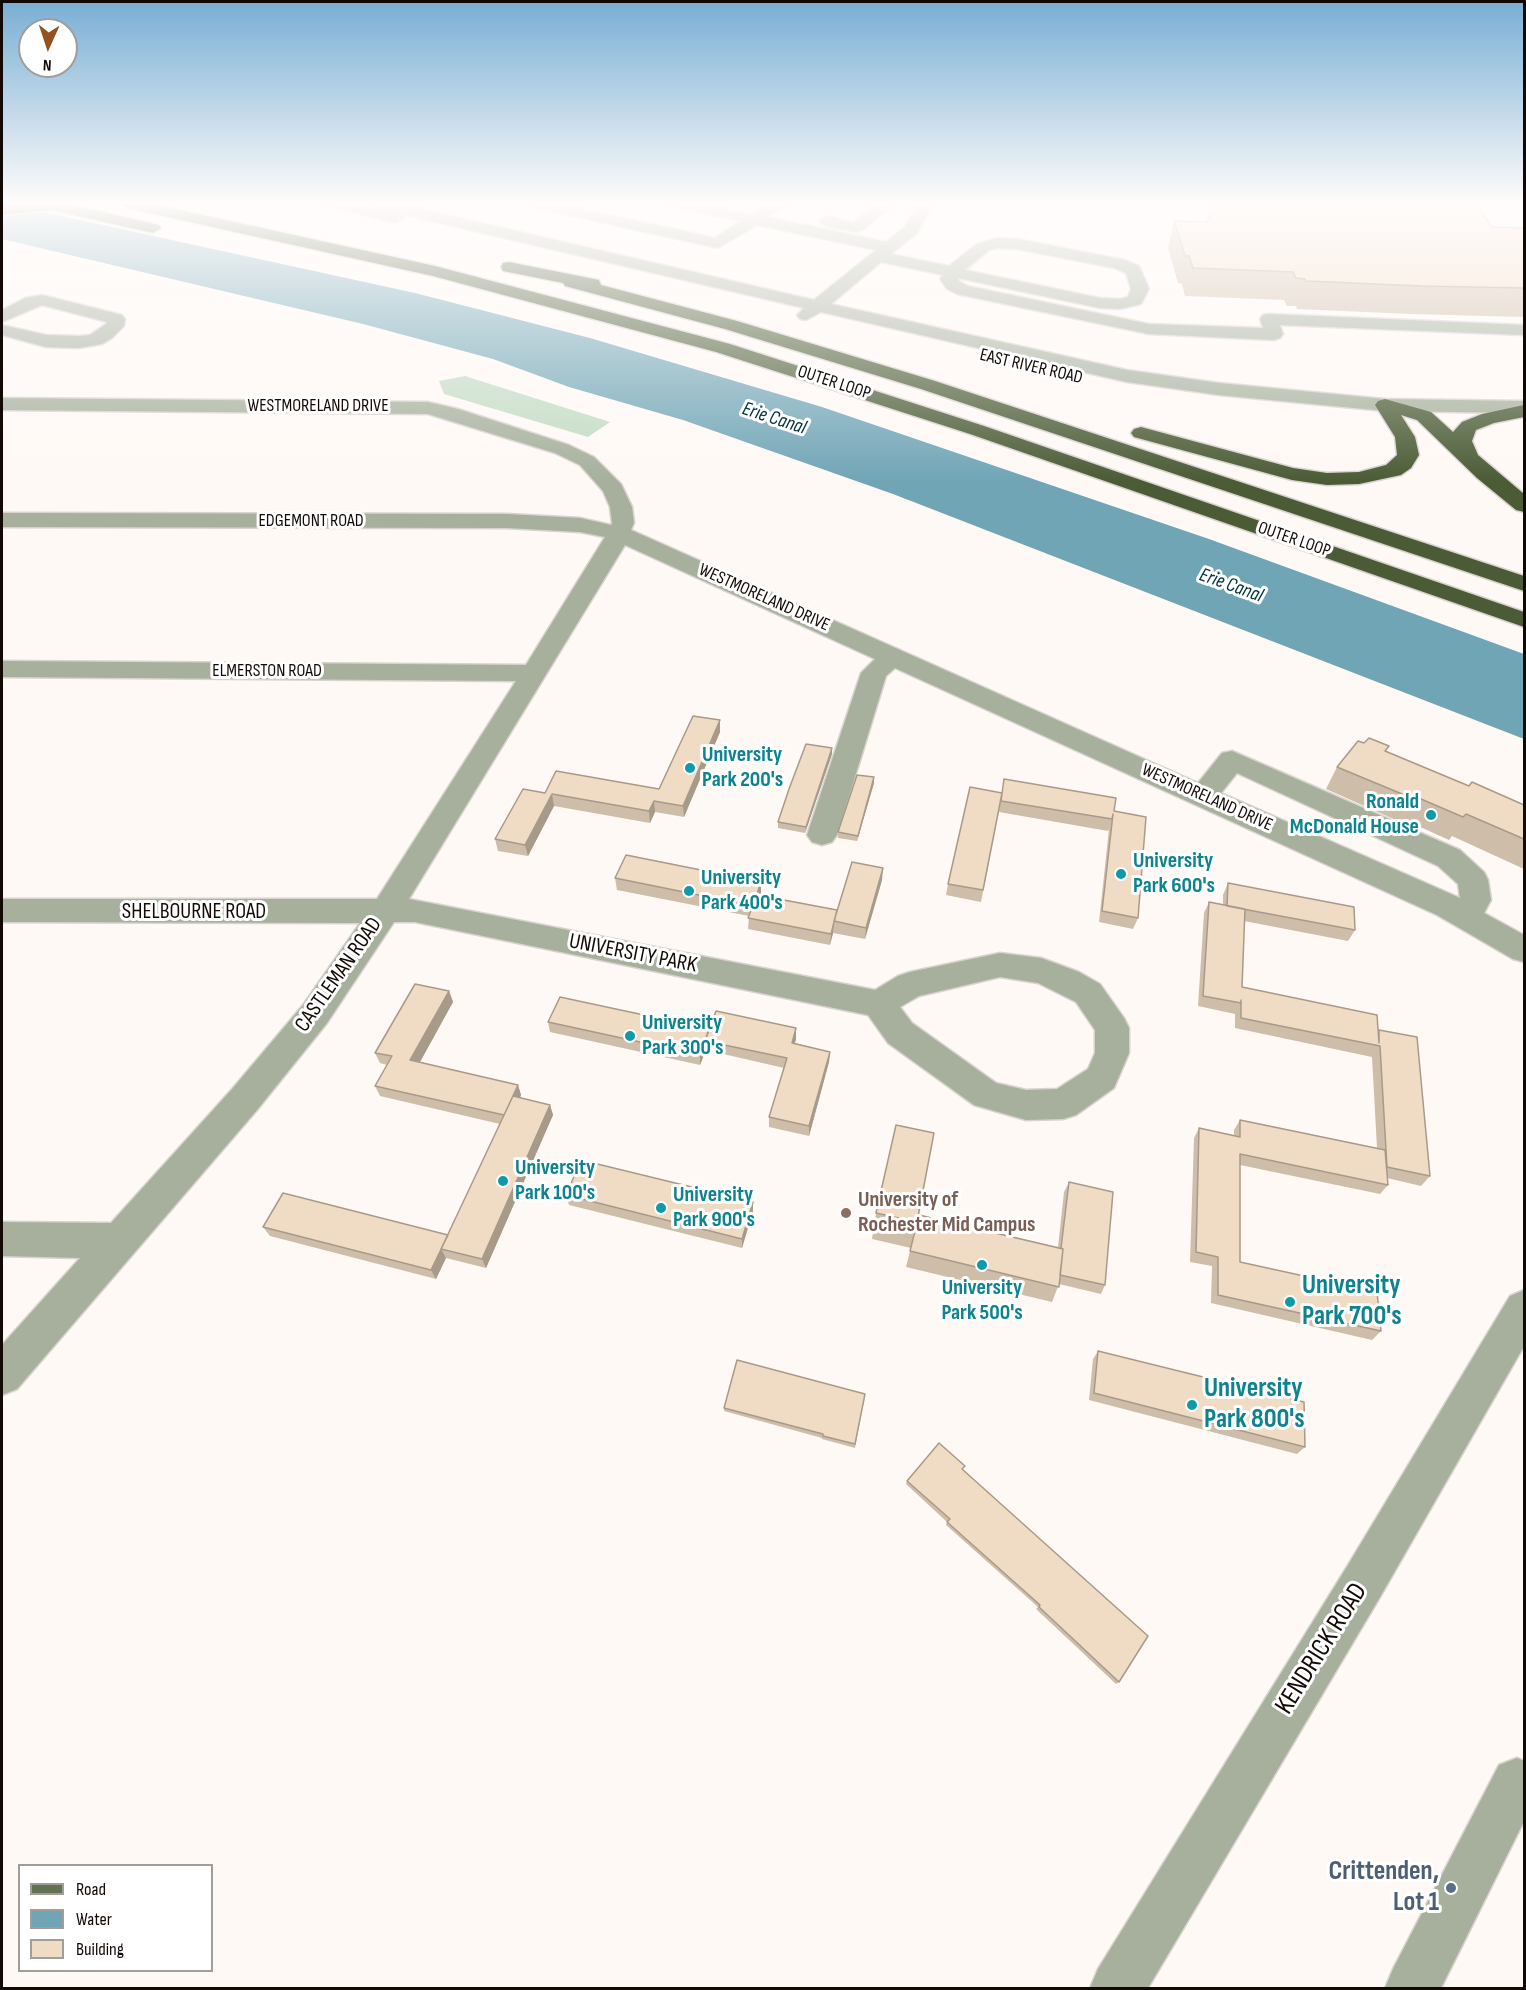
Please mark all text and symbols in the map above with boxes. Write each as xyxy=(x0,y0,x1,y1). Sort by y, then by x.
north arrow xyxy=(18,18,78,78)
text: N xyxy=(42,55,52,74)
street label: EAST RIVER ROAD xyxy=(977,345,1085,389)
street label: OUTER LOOP xyxy=(795,361,873,405)
street label: WESTMORELAND DRIVE xyxy=(247,395,389,417)
water label: Erie Canal xyxy=(739,397,809,441)
street label: EDGEMONT ROAD xyxy=(258,510,364,532)
street label: OUTER LOOP xyxy=(1255,518,1333,562)
street label: WESTMORELAND DRIVE xyxy=(695,559,833,637)
water label: Erie Canal xyxy=(1196,563,1266,609)
street label: ELMERSTON ROAD xyxy=(212,660,322,682)
place label: University Park 200's xyxy=(702,742,783,794)
street label: WESTMORELAND DRIVE xyxy=(1138,759,1276,837)
marker: University Park 200's xyxy=(683,761,697,775)
place label: Ronald McDonald House xyxy=(1290,789,1419,840)
marker: Ronald McDonald House xyxy=(1424,808,1438,822)
place label: University Park 600's xyxy=(1133,848,1215,900)
place label: University Park 400's xyxy=(701,865,783,916)
marker: University Park 600's xyxy=(1114,867,1128,881)
marker: University Park 400's xyxy=(682,884,696,898)
street label: SHELBOURNE ROAD xyxy=(122,899,266,925)
street label: CASTLEMAN ROAD xyxy=(290,913,388,1037)
street label: UNIVERSITY PARK xyxy=(567,929,699,979)
place label: University Park 300's xyxy=(642,1010,723,1062)
marker: University Park 300's xyxy=(623,1029,637,1043)
place label: University Park 100's xyxy=(515,1155,595,1206)
marker: University Park 100's xyxy=(496,1174,510,1188)
place label: University Park 900's xyxy=(673,1182,755,1234)
place label: University of Rochester Mid Campus xyxy=(858,1187,1035,1238)
marker: University Park 900's xyxy=(654,1201,668,1215)
marker: University of Rochester Mid Campus xyxy=(839,1206,853,1220)
marker: University Park 500's xyxy=(975,1258,989,1272)
place label: University Park 700's xyxy=(1302,1270,1401,1333)
place label: University Park 500's xyxy=(941,1275,1023,1326)
marker: University Park 700's xyxy=(1283,1295,1297,1309)
place label: University Park 800's xyxy=(1204,1373,1305,1436)
marker: University Park 800's xyxy=(1185,1398,1199,1412)
street label: KENDRICK ROAD xyxy=(1269,1578,1375,1720)
place label: Crittenden, Lot 1 xyxy=(1328,1856,1439,1919)
legend xyxy=(18,1864,213,1972)
text: Road xyxy=(76,1879,106,1900)
marker: Crittenden, Lot 1 xyxy=(1444,1881,1458,1895)
text: Water xyxy=(76,1909,112,1930)
text: Building xyxy=(76,1939,124,1960)

